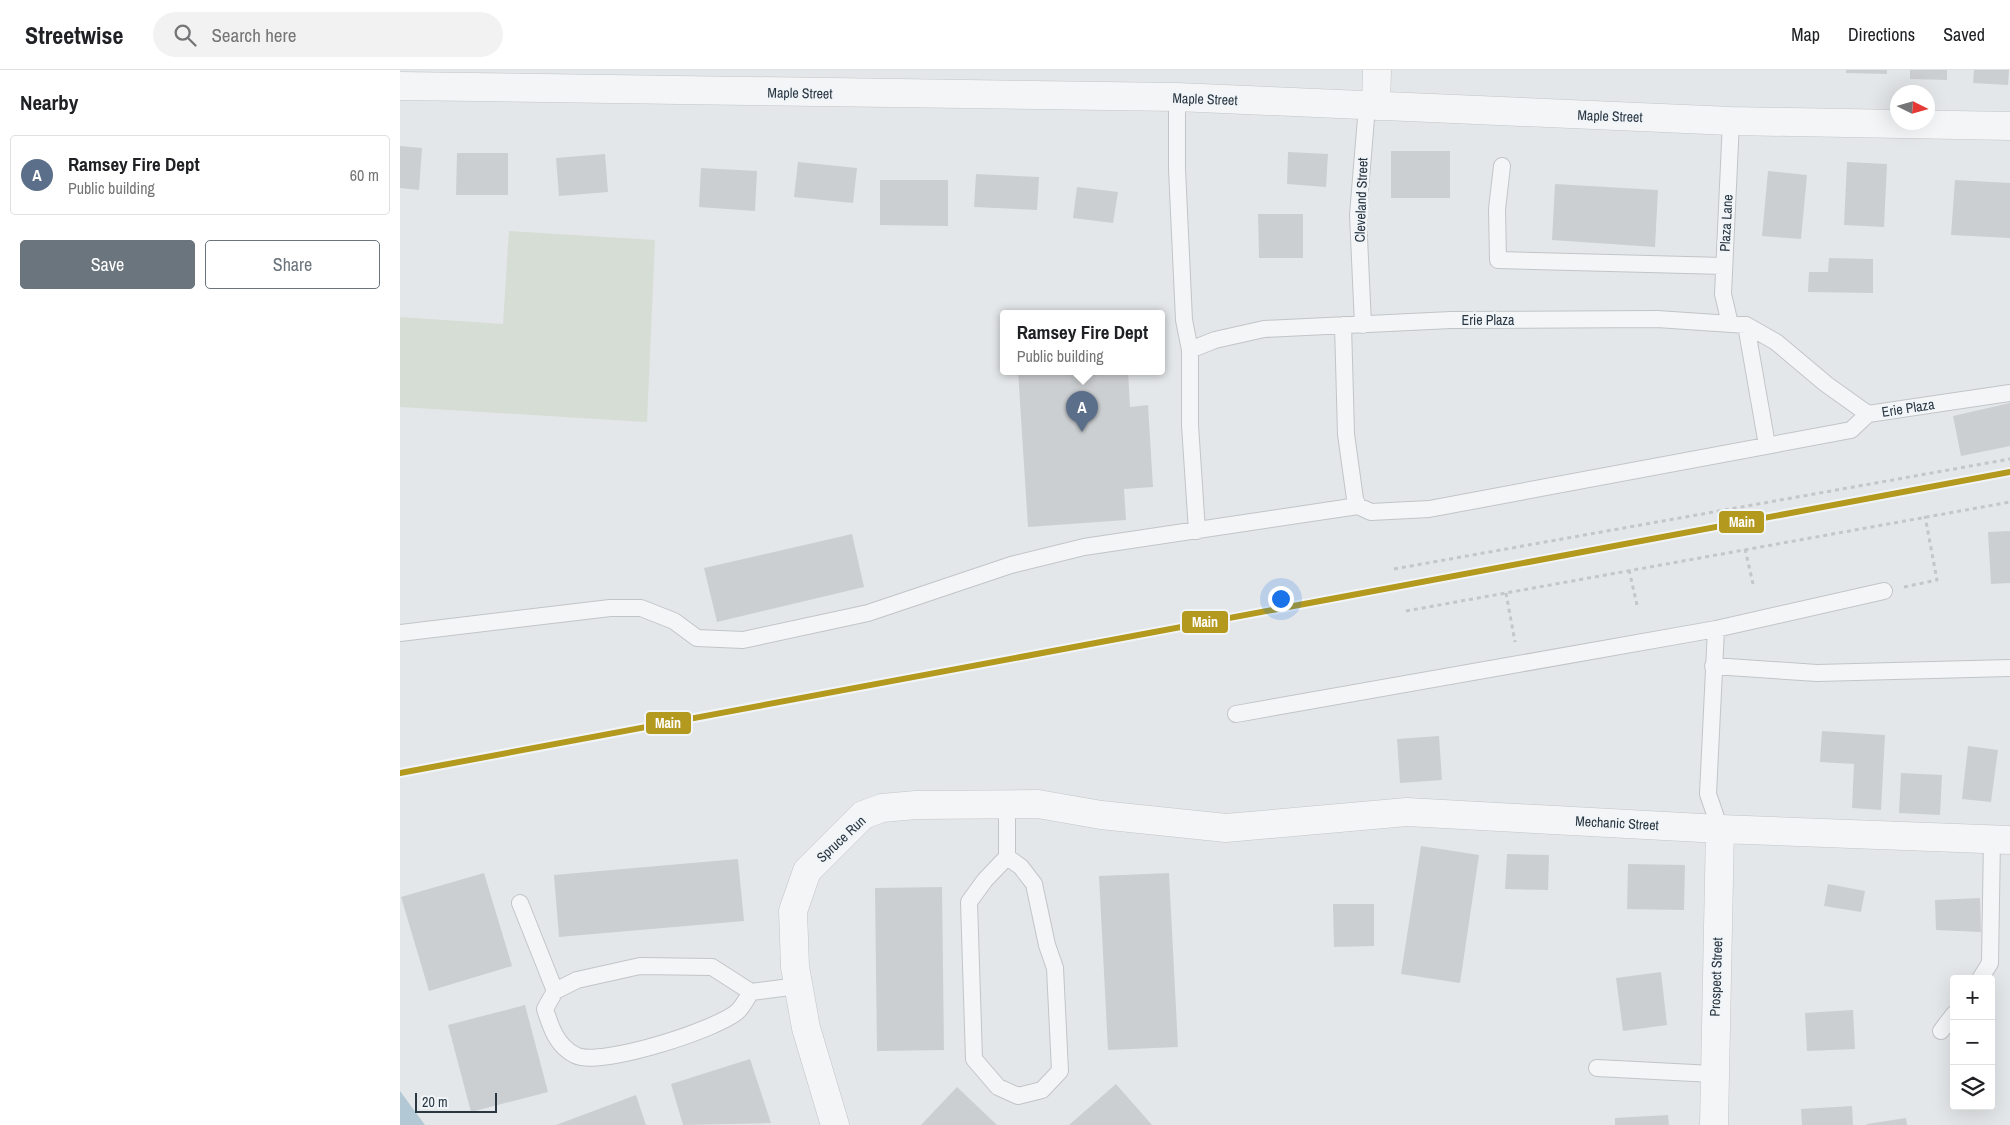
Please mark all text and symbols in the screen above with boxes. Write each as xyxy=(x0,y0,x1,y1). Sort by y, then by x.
search box xyxy=(153,12,503,57)
text: Streetwise xyxy=(25,19,123,51)
icon: search xyxy=(171,21,199,49)
text: Search here xyxy=(211,22,296,48)
text: Map xyxy=(1791,22,1820,47)
text: Directions xyxy=(1848,22,1915,47)
text: Saved xyxy=(1943,22,1985,47)
street label: Maple Street xyxy=(767,83,833,103)
north arrow xyxy=(1890,85,1935,130)
text: Nearby xyxy=(20,88,78,117)
street label: Maple Street xyxy=(1172,89,1238,109)
street label: Maple Street xyxy=(1577,106,1643,126)
text: Ramsey Fire Dept xyxy=(68,151,200,177)
street label: Cleveland Street xyxy=(1351,157,1371,243)
text: A xyxy=(32,164,42,186)
text: 60 m xyxy=(350,164,379,186)
text: Public building xyxy=(68,177,155,199)
street label: Plaza Lane xyxy=(1716,194,1736,252)
button: Save xyxy=(20,240,195,289)
button: Share xyxy=(205,240,380,289)
popup xyxy=(1000,310,1165,375)
street label: Erie Plaza xyxy=(1462,311,1515,329)
text: Ramsey Fire Dept xyxy=(1017,319,1148,345)
text: Public building xyxy=(1017,345,1104,367)
pin: A xyxy=(1066,391,1098,432)
street label: Erie Plaza xyxy=(1880,395,1936,421)
line badge: Main xyxy=(1718,510,1765,534)
text: Main xyxy=(1729,513,1755,531)
your location xyxy=(1268,586,1294,612)
line badge: Main xyxy=(1181,610,1229,634)
text: Main xyxy=(1192,613,1218,631)
line badge: Main xyxy=(645,711,692,735)
text: Main xyxy=(655,714,681,732)
street label: Spruce Run xyxy=(813,812,869,866)
street label: Mechanic Street xyxy=(1575,812,1659,834)
street label: Prospect Street xyxy=(1706,937,1726,1017)
map controls xyxy=(1950,975,1995,1110)
button: + xyxy=(1950,975,1995,1020)
button: − xyxy=(1950,1020,1995,1065)
button: layers xyxy=(1950,1065,1995,1110)
scale bar xyxy=(415,1090,498,1113)
text: 20 m xyxy=(422,1093,448,1111)

